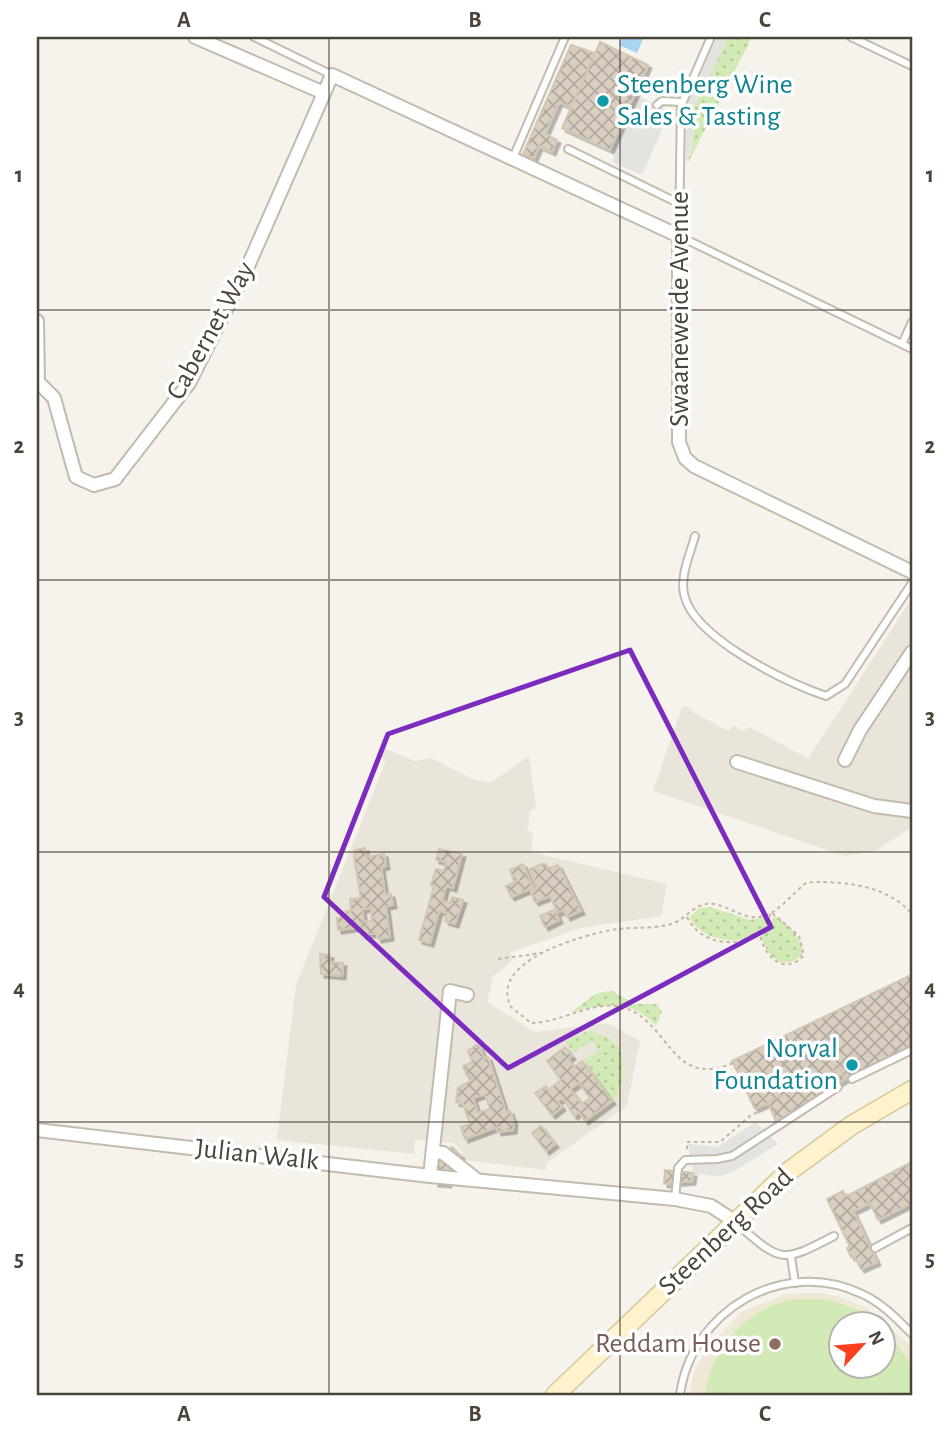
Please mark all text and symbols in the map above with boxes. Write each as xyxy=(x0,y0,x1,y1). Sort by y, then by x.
text: A xyxy=(177,9,191,32)
text: B xyxy=(468,9,482,32)
text: C xyxy=(759,9,771,32)
place label: Steenberg Wine Sales & Tasting xyxy=(617,71,793,131)
marker: Steenberg Wine Sales & Tasting xyxy=(595,93,611,109)
text: 1 xyxy=(15,164,23,187)
text: 1 xyxy=(926,164,934,187)
street label: Swaaneweide Avenue xyxy=(666,191,694,427)
street label: Cabernet Way xyxy=(162,257,260,405)
text: 2 xyxy=(14,435,25,458)
text: 2 xyxy=(925,435,936,458)
text: 3 xyxy=(14,706,24,729)
text: 3 xyxy=(925,706,935,729)
text: 4 xyxy=(13,977,25,1000)
text: 4 xyxy=(924,977,936,1000)
place label: Norval Foundation xyxy=(714,1035,838,1095)
marker: Norval Foundation xyxy=(844,1057,860,1073)
street label: Julian Walk xyxy=(194,1135,320,1175)
street label: Steenberg Road xyxy=(653,1163,799,1301)
text: 5 xyxy=(14,1248,24,1271)
text: 5 xyxy=(925,1248,935,1271)
north arrow xyxy=(827,1310,897,1380)
text: N xyxy=(864,1328,887,1348)
place label: Reddam House xyxy=(595,1330,761,1358)
marker: Reddam House xyxy=(767,1336,783,1352)
text: A xyxy=(177,1403,191,1426)
text: B xyxy=(468,1403,482,1426)
text: C xyxy=(759,1403,771,1426)

